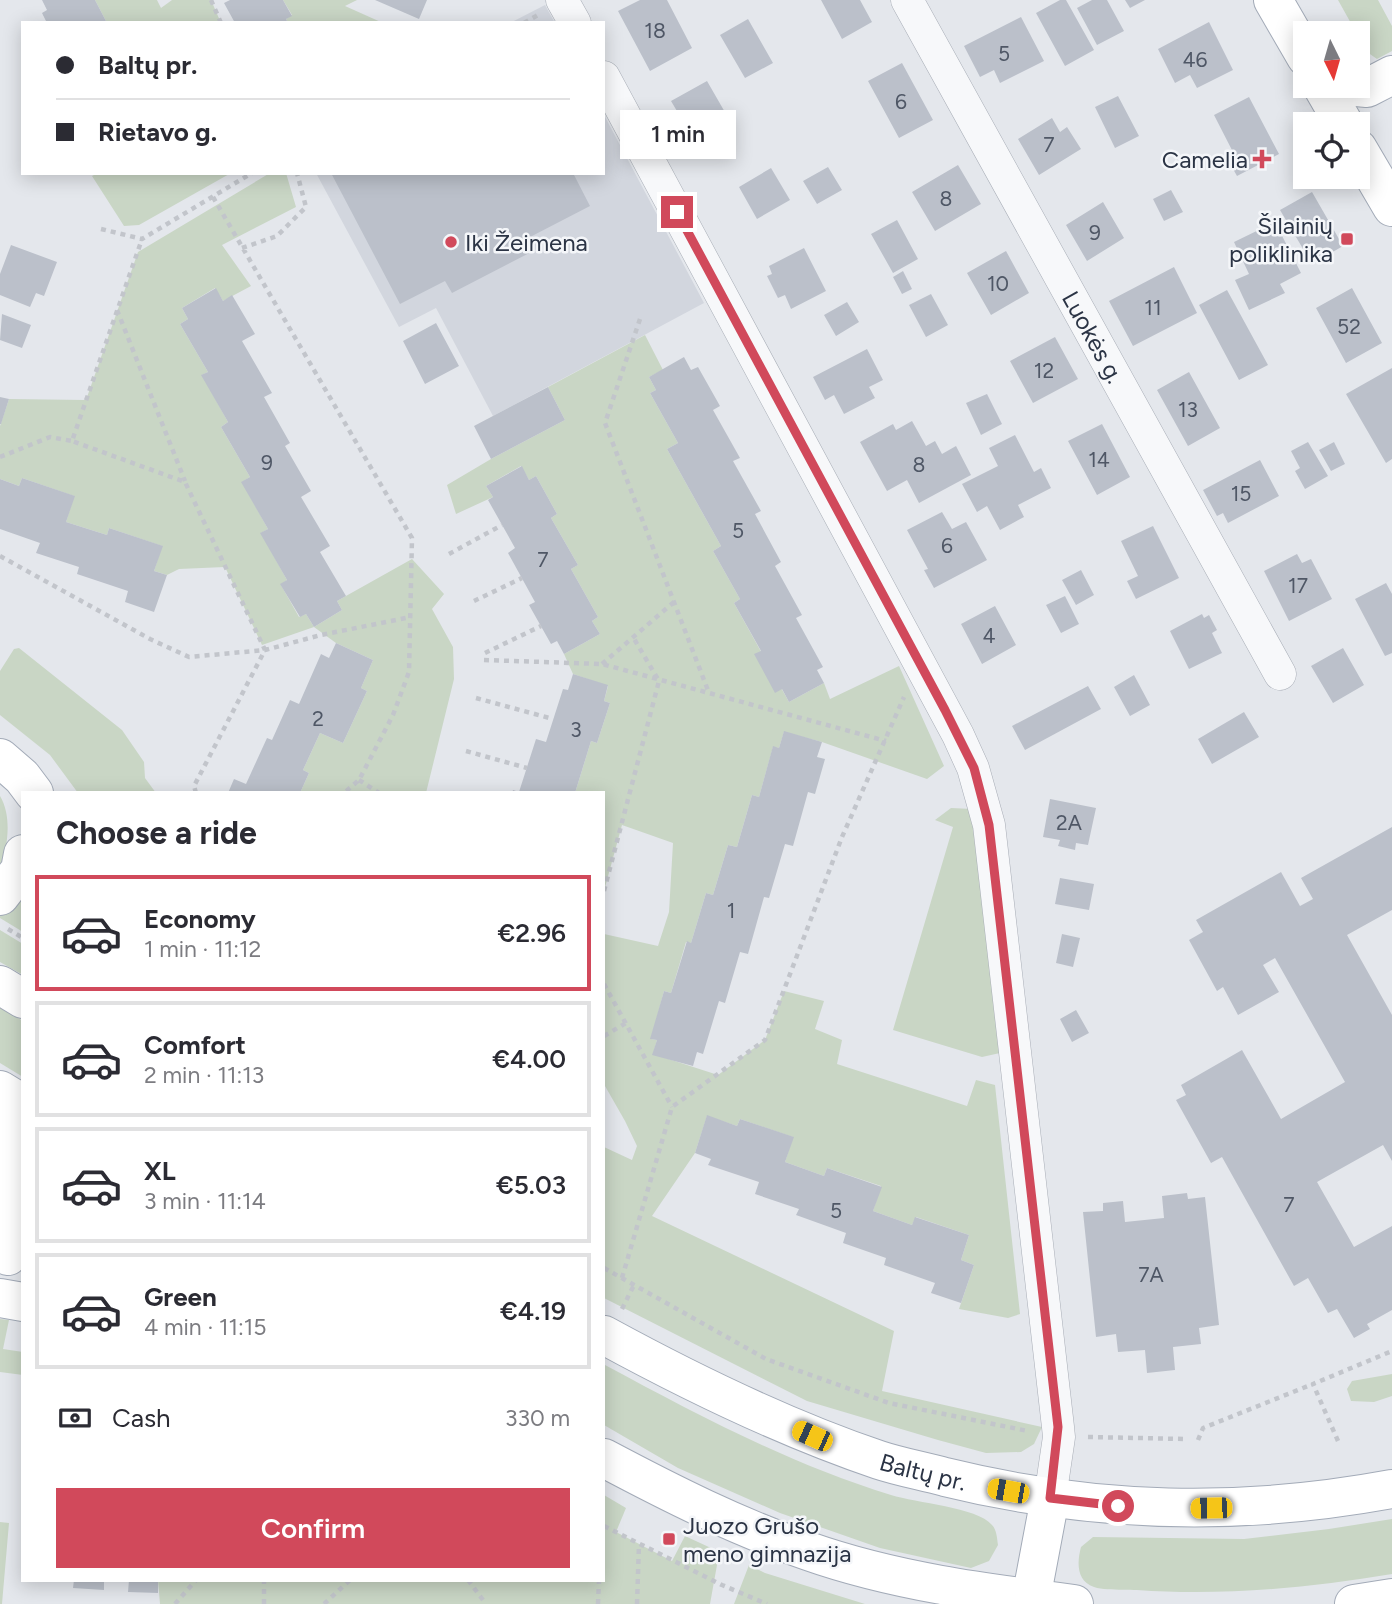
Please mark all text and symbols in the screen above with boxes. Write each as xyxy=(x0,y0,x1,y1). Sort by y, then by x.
house number: 18 xyxy=(644,18,666,43)
north arrow xyxy=(1293,21,1370,98)
map controls xyxy=(1293,21,1370,189)
house number: 5 xyxy=(998,41,1010,66)
house number: 46 xyxy=(1183,47,1208,72)
text: Baltų pr. xyxy=(98,49,198,81)
house number: 6 xyxy=(895,89,907,114)
callout: 1 min xyxy=(619,110,735,160)
button: locate xyxy=(1293,112,1370,189)
text: Rietavo g. xyxy=(98,116,217,148)
text: 1 min xyxy=(651,120,705,148)
house number: 7 xyxy=(1043,132,1055,157)
place label: Camelia xyxy=(1162,145,1248,174)
marker: Camelia xyxy=(1254,151,1270,167)
house number: 8 xyxy=(940,186,952,211)
route end xyxy=(661,196,693,228)
place label: Šilainių poliklinika xyxy=(1229,211,1333,268)
house number: 9 xyxy=(1089,220,1101,245)
place label: Iki Žeimena xyxy=(465,228,588,257)
marker: Šilainių poliklinika xyxy=(1339,231,1355,247)
marker: Iki Žeimena xyxy=(443,234,459,250)
house number: 10 xyxy=(987,271,1009,296)
street label: Luokės g. xyxy=(1056,286,1130,388)
house number: 11 xyxy=(1144,295,1162,320)
house number: 52 xyxy=(1337,314,1361,339)
house number: 12 xyxy=(1034,358,1054,383)
house number: 13 xyxy=(1178,397,1198,422)
house number: 14 xyxy=(1088,447,1110,472)
house number: 9 xyxy=(261,450,273,475)
house number: 8 xyxy=(913,452,925,477)
house number: 15 xyxy=(1231,481,1251,506)
house number: 5 xyxy=(732,518,744,543)
house number: 6 xyxy=(941,533,953,558)
house number: 7 xyxy=(537,547,549,572)
house number: 17 xyxy=(1288,573,1308,598)
house number: 4 xyxy=(982,623,996,648)
house number: 2 xyxy=(312,706,324,731)
house number: 3 xyxy=(570,717,582,742)
house number: 2A xyxy=(1056,810,1082,835)
text: Choose a ride xyxy=(56,814,257,852)
house number: 1 xyxy=(727,898,735,923)
icon: car xyxy=(60,902,123,965)
text: Economy xyxy=(144,903,256,935)
text: €2.96 xyxy=(498,917,566,949)
text: 1 min · 11:12 xyxy=(144,935,261,963)
icon: car xyxy=(60,1028,123,1091)
text: Comfort xyxy=(144,1029,246,1061)
text: €4.00 xyxy=(492,1043,566,1075)
text: 2 min · 11:13 xyxy=(144,1061,264,1089)
icon: car xyxy=(60,1154,123,1217)
text: XL xyxy=(144,1155,176,1187)
text: €5.03 xyxy=(496,1169,566,1201)
text: 3 min · 11:14 xyxy=(144,1187,266,1215)
house number: 7 xyxy=(1283,1192,1295,1217)
house number: 5 xyxy=(830,1198,842,1223)
house number: 7A xyxy=(1138,1262,1164,1287)
icon: car xyxy=(60,1280,123,1343)
text: Green xyxy=(144,1281,217,1313)
text: €4.19 xyxy=(500,1295,566,1327)
text: 4 min · 11:15 xyxy=(144,1313,266,1341)
icon: cash xyxy=(56,1399,94,1437)
text: Cash xyxy=(112,1402,171,1434)
text: 330 m xyxy=(505,1404,570,1432)
car xyxy=(789,1418,836,1454)
street label: Baltų pr. xyxy=(876,1447,969,1496)
car xyxy=(986,1477,1031,1505)
button: Confirm xyxy=(56,1488,570,1568)
route start xyxy=(1102,1490,1134,1522)
car xyxy=(1190,1497,1233,1519)
place label: Juozo Grušo meno gimnazija xyxy=(683,1511,852,1568)
marker: Juozo Grušo meno gimnazija xyxy=(661,1531,677,1547)

